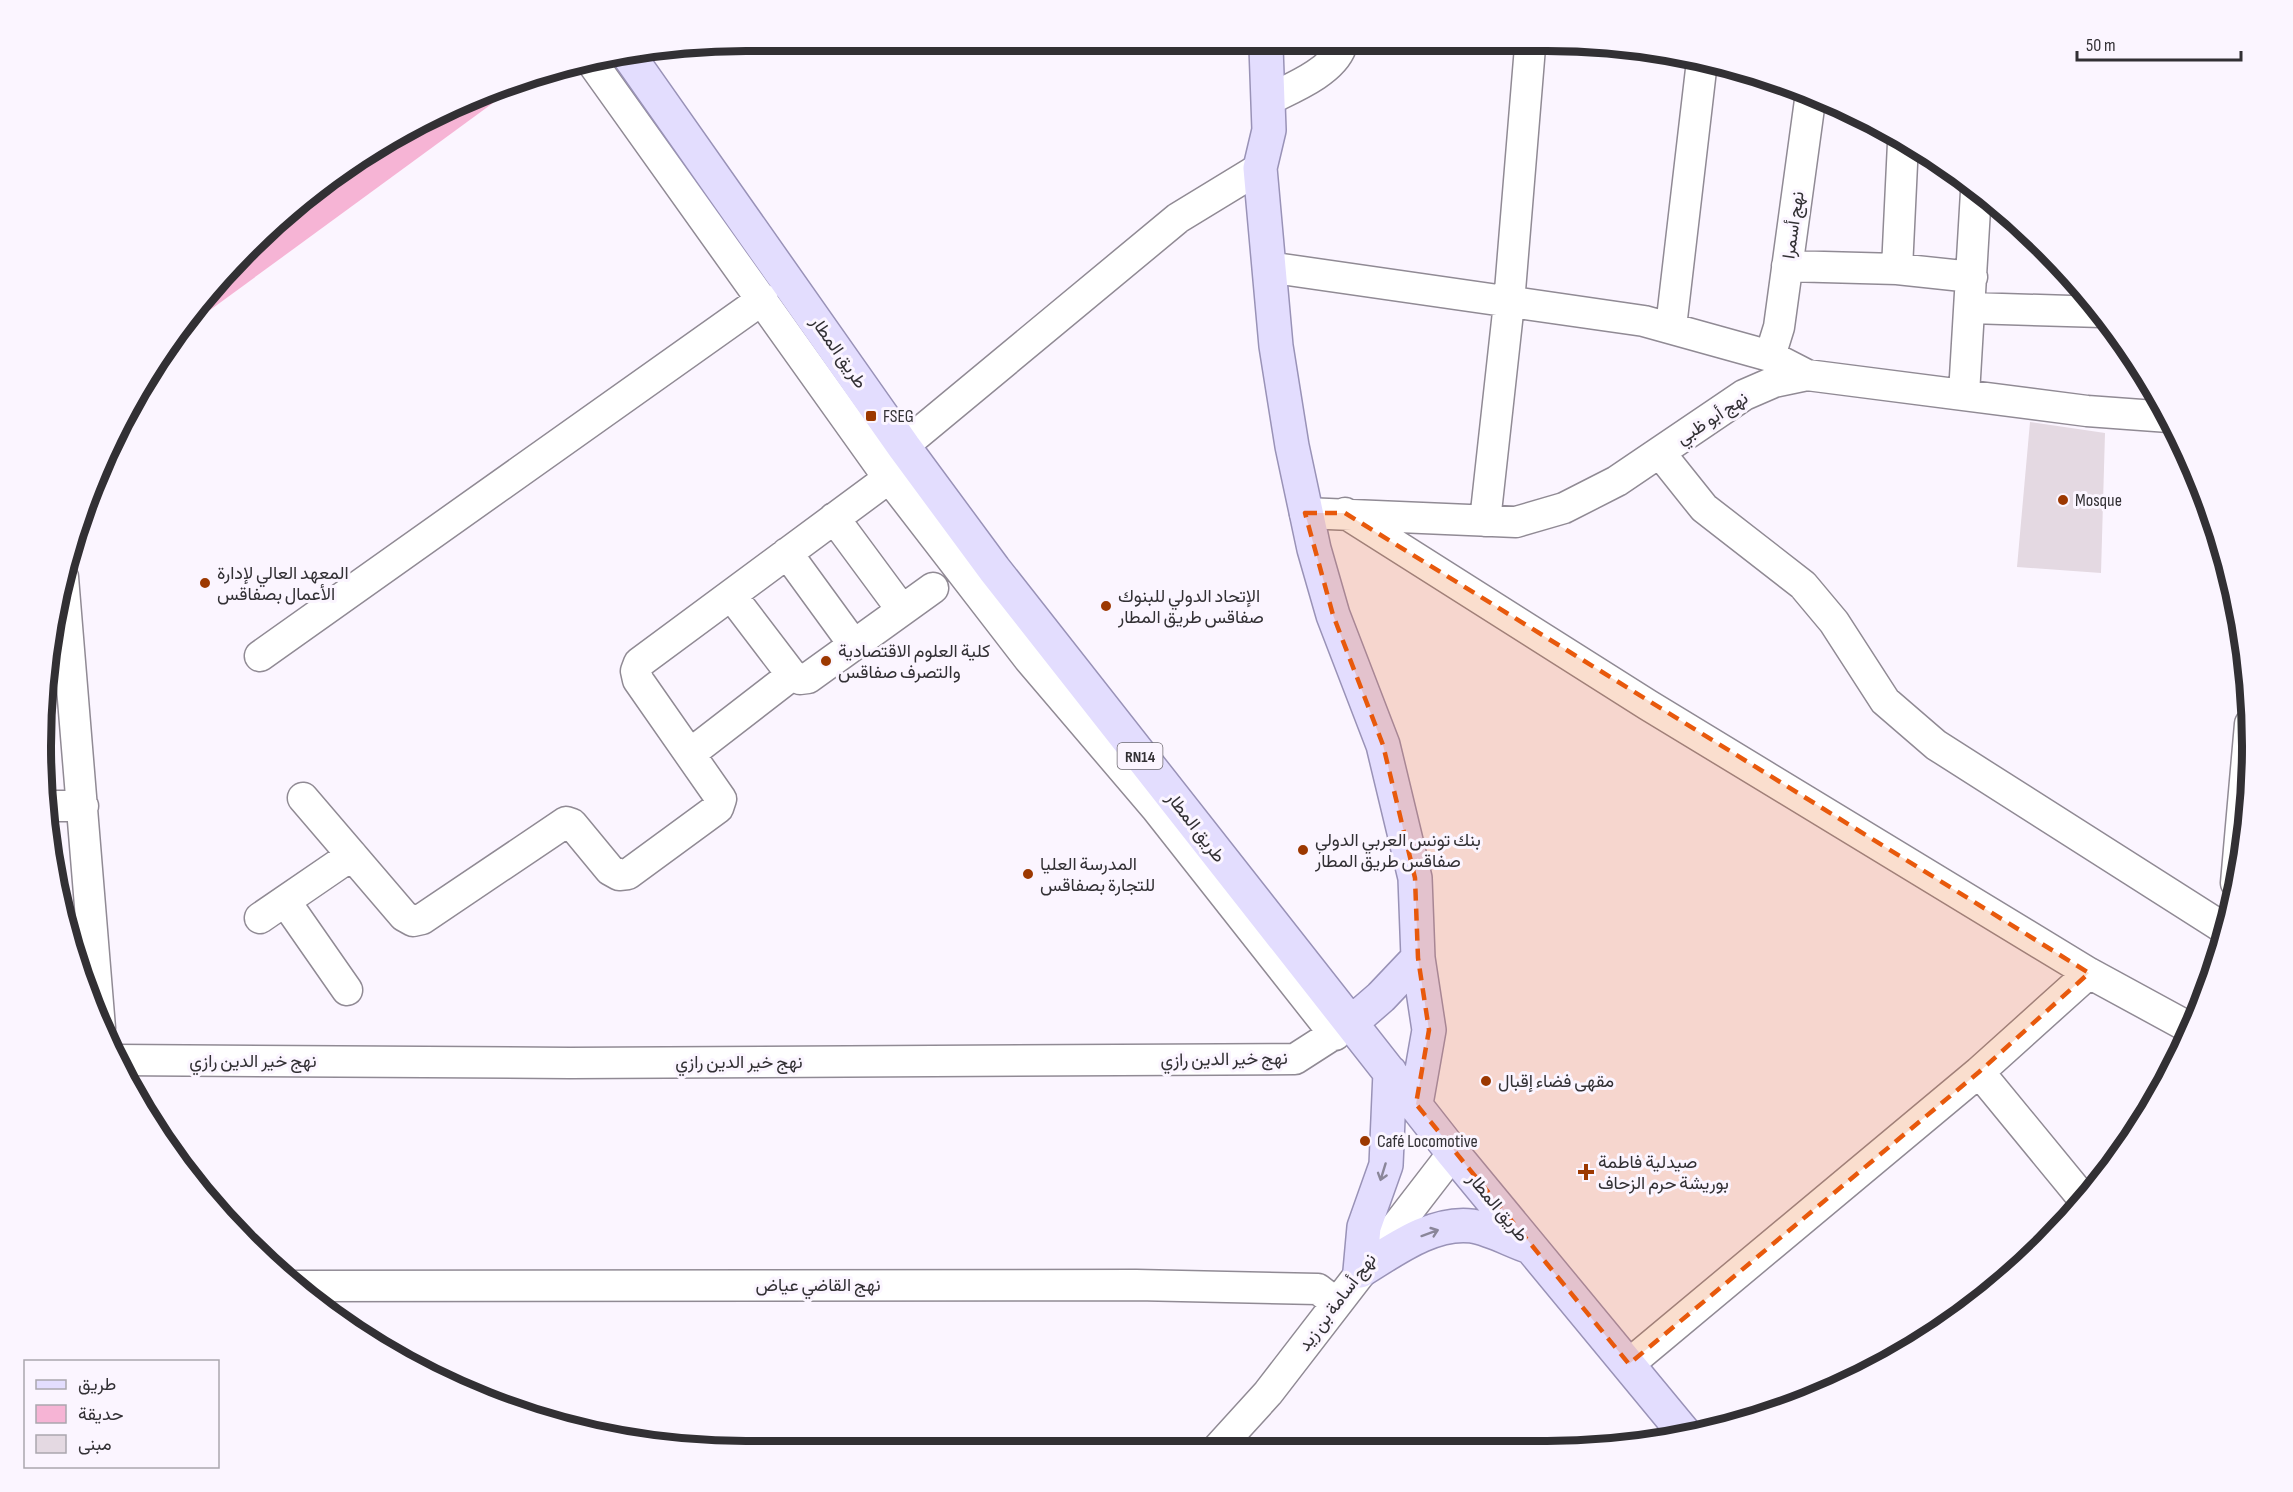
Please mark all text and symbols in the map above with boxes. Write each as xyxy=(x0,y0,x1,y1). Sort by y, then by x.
scale bar xyxy=(2077,24,2240,62)
text: 50 m xyxy=(2086,35,2116,56)
street label: نهج أسمرا xyxy=(1778,190,1810,260)
street label: طريق المطار xyxy=(805,311,871,393)
street label: نهج أبو ظبي xyxy=(1673,388,1754,453)
place label: FSEG xyxy=(883,406,914,427)
marker: FSEG xyxy=(864,409,878,423)
place label: Mosque xyxy=(2075,490,2122,511)
marker: Mosque xyxy=(2056,493,2070,507)
place label: المعهد العالي لإدارة الأعمال بصفاقس xyxy=(217,563,349,605)
marker: المعهد العالي لإدارة الأعمال بصفاقس xyxy=(198,576,212,590)
place label: الإتحاد الدولي للبنوك صفاقس طريق المطار xyxy=(1117,586,1264,628)
marker: الإتحاد الدولي للبنوك صفاقس طريق المطار xyxy=(1099,599,1113,613)
place label: كلية العلوم الاقتصادية والتصرف صفاقس xyxy=(838,641,990,683)
marker: كلية العلوم الاقتصادية والتصرف صفاقس xyxy=(819,654,833,668)
road number: RN14 xyxy=(1118,743,1162,769)
street label: طريق المطار xyxy=(1161,787,1230,867)
place label: بنك تونس العربي الدولي صفاقس طريق المطار xyxy=(1314,830,1481,872)
marker: بنك تونس العربي الدولي صفاقس طريق المطار xyxy=(1296,843,1310,857)
place label: المدرسة العليا للتجارة بصفاقس xyxy=(1040,854,1155,896)
marker: المدرسة العليا للتجارة بصفاقس xyxy=(1021,867,1035,881)
street label: نهج خير الدين رازي xyxy=(1160,1048,1288,1075)
street label: نهج خير الدين رازي xyxy=(189,1051,317,1076)
street label: نهج خير الدين رازي xyxy=(675,1052,803,1077)
place label: مقهى فضاء إقبال xyxy=(1498,1071,1614,1093)
marker: مقهى فضاء إقبال xyxy=(1479,1074,1493,1088)
place label: Café Locomotive xyxy=(1377,1131,1478,1152)
marker: Café Locomotive xyxy=(1358,1134,1372,1148)
place label: صيدلية فاطمة بوريشة حرم الزحاف xyxy=(1598,1152,1729,1195)
one-way arrow xyxy=(1377,1162,1388,1181)
marker: صيدلية فاطمة بوريشة حرم الزحاف xyxy=(1579,1165,1593,1179)
street label: طريق المطار xyxy=(1462,1168,1533,1246)
one-way arrow xyxy=(1420,1227,1439,1238)
street label: نهج أسامة بن زيد xyxy=(1294,1249,1382,1356)
street label: نهج القاضي عياض xyxy=(755,1275,881,1300)
legend xyxy=(24,1360,219,1468)
text: طريق xyxy=(78,1374,116,1395)
text: حديقة xyxy=(78,1404,124,1425)
text: مبنى xyxy=(78,1434,112,1455)

